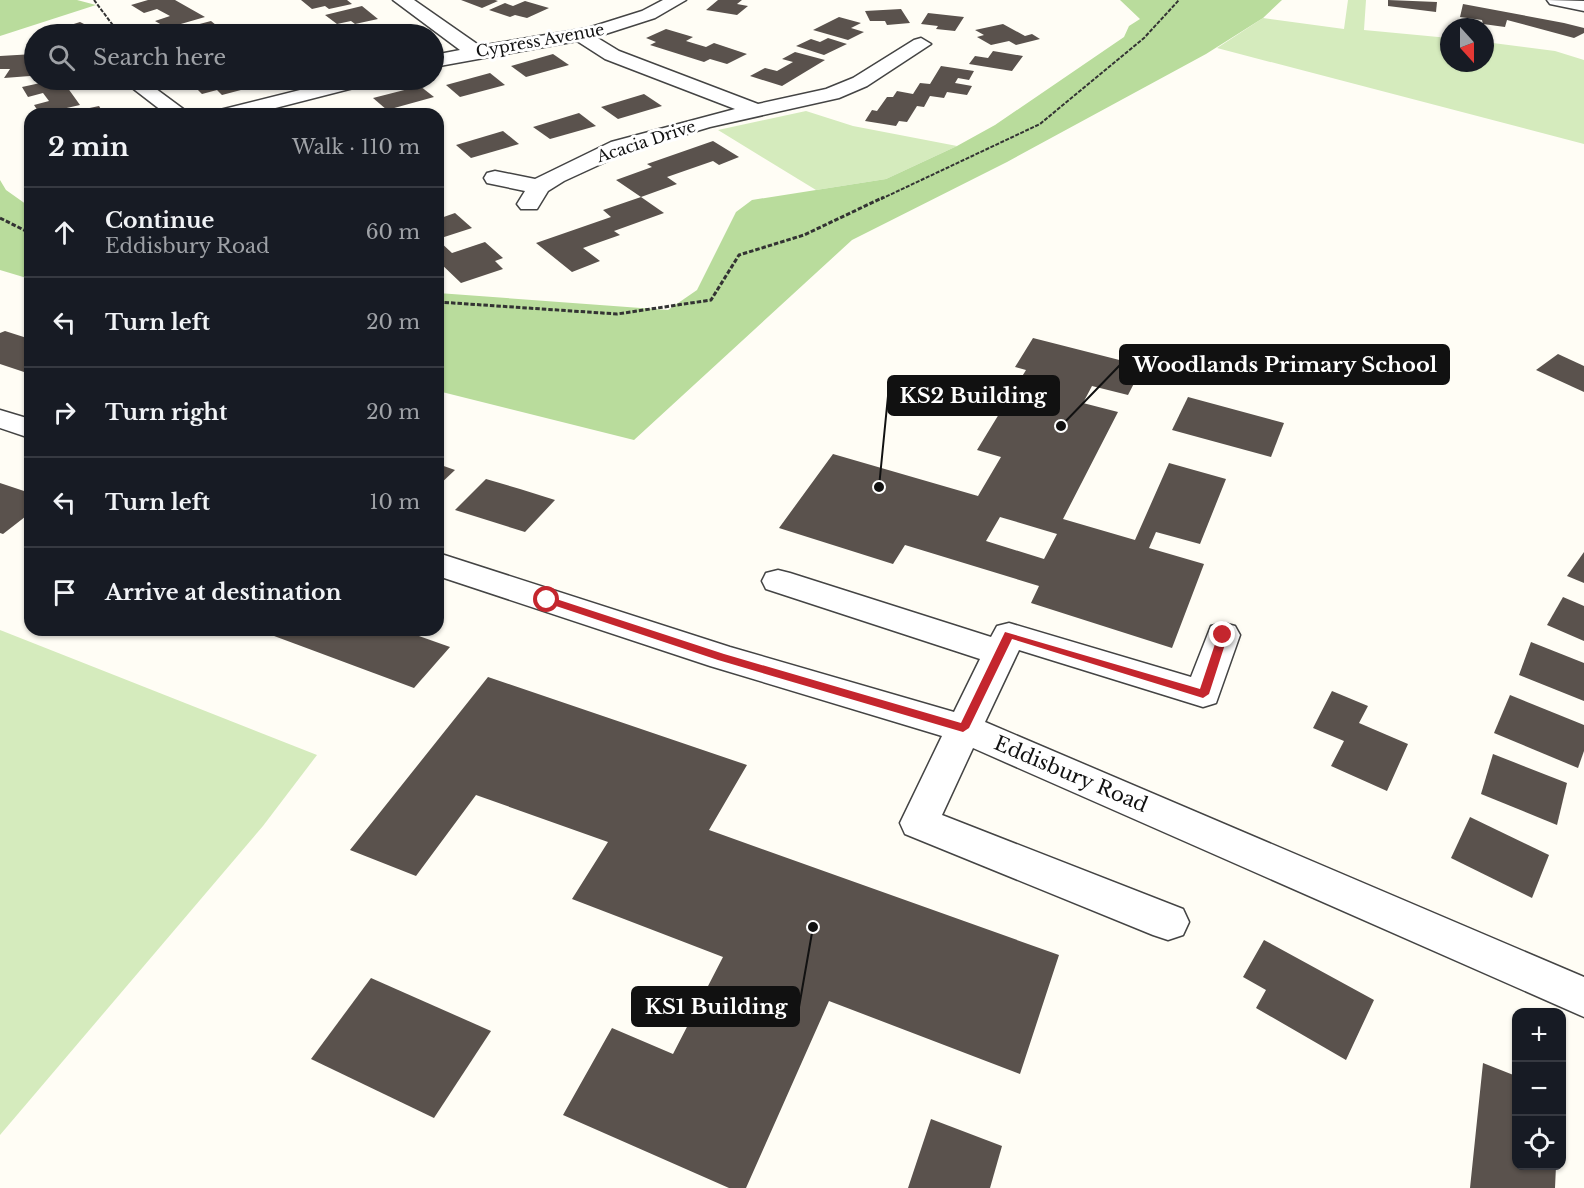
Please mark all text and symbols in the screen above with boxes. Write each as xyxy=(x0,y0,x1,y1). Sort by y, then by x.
north arrow xyxy=(1440,18,1494,72)
street label: Cypress Avenue xyxy=(474,19,606,61)
search box xyxy=(24,24,444,90)
icon: search xyxy=(45,41,78,74)
text: Search here xyxy=(93,44,226,71)
street label: Acacia Drive xyxy=(593,116,698,167)
text: 2 min xyxy=(48,131,129,163)
text: Walk · 110 m xyxy=(292,135,420,159)
text: Continue xyxy=(105,207,214,234)
icon: ahead xyxy=(48,216,81,249)
text: 60 m xyxy=(366,220,420,244)
text: Eddisbury Road xyxy=(105,234,270,258)
icon: left xyxy=(48,306,81,339)
text: Turn left xyxy=(105,309,210,336)
text: 20 m xyxy=(366,310,420,334)
callout: Woodlands Primary School xyxy=(1120,345,1449,384)
text: Woodlands Primary School xyxy=(1132,352,1438,378)
callout: KS2 Building xyxy=(888,376,1059,415)
text: KS2 Building xyxy=(899,383,1048,409)
icon: right xyxy=(48,396,81,429)
text: Turn right xyxy=(105,399,227,426)
text: 20 m xyxy=(366,400,420,424)
icon: left xyxy=(48,486,81,519)
text: Turn left xyxy=(105,489,210,516)
text: 10 m xyxy=(370,490,420,514)
icon: arrive xyxy=(48,576,81,609)
text: Arrive at destination xyxy=(105,579,342,606)
route start xyxy=(533,586,559,612)
route end xyxy=(1209,621,1235,647)
street label: Eddisbury Road xyxy=(991,731,1151,817)
callout: KS1 Building xyxy=(632,987,799,1026)
text: KS1 Building xyxy=(645,994,789,1020)
map controls xyxy=(1512,1008,1566,1170)
button: + xyxy=(1512,1008,1566,1062)
button: − xyxy=(1512,1062,1566,1116)
button: locate xyxy=(1512,1116,1566,1170)

